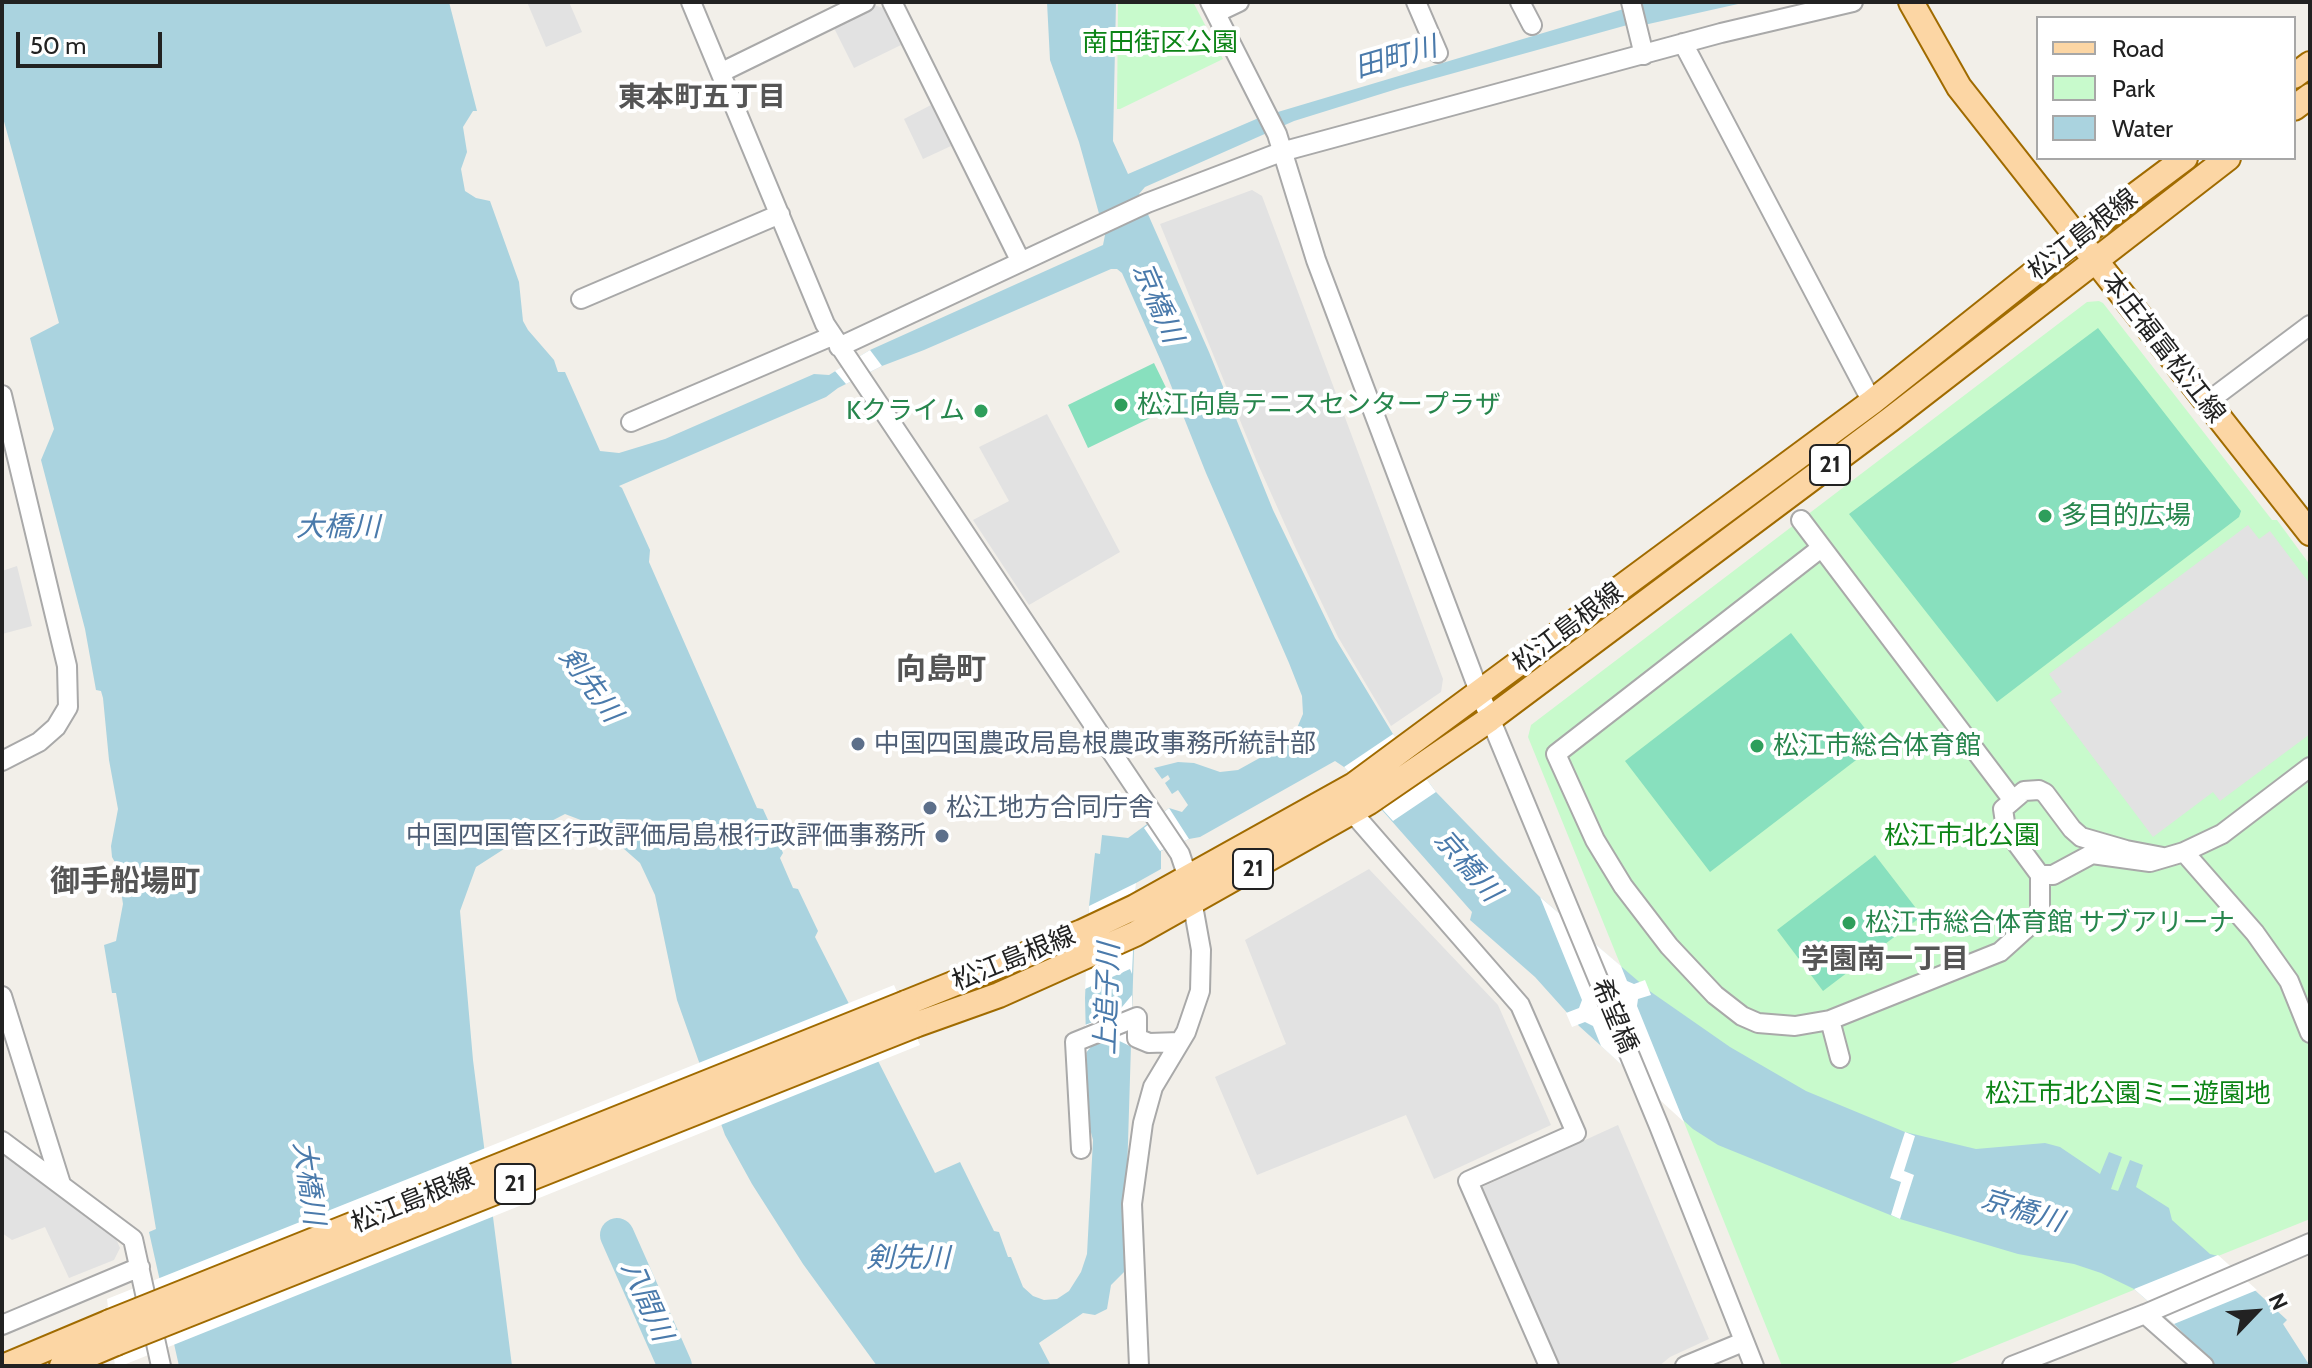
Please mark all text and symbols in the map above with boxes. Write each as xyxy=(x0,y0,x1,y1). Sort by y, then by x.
scale bar xyxy=(20,16,166,66)
legend xyxy=(2036,16,2296,160)
park label: 南田街区公園 xyxy=(1082,27,1238,59)
water label: 田町川 xyxy=(1351,30,1441,86)
text: 50 m xyxy=(30,31,86,60)
text: Road xyxy=(2112,34,2164,63)
text: Park xyxy=(2112,74,2155,103)
district label: 東本町五丁目 xyxy=(618,81,786,115)
text: Water xyxy=(2112,114,2173,143)
street label: 松江島根線 xyxy=(2022,183,2144,287)
water label: 京橋川 xyxy=(1125,258,1189,348)
street label: 本庄福富松江線 xyxy=(2095,267,2231,429)
place label: 松江向島テニスセンタープラザ xyxy=(1137,389,1501,421)
place label: Kクライム xyxy=(846,395,965,427)
marker: 松江向島テニスセンタープラザ xyxy=(1112,396,1130,414)
marker: Kクライム xyxy=(972,402,990,420)
road number: 21 xyxy=(1810,445,1850,485)
place label: 多目的広場 xyxy=(2061,500,2191,532)
marker: 多目的広場 xyxy=(2036,507,2054,525)
water label: 大橋川 xyxy=(296,511,380,545)
street label: 松江島根線 xyxy=(1507,576,1629,680)
water label: 剣先川 xyxy=(552,641,628,729)
district label: 向島町 xyxy=(896,652,986,688)
place label: 中国四国農政局島根農政事務所統計部 xyxy=(874,728,1316,760)
place label: 松江市総合体育館 xyxy=(1773,730,1981,762)
marker: 中国四国農政局島根農政事務所統計部 xyxy=(849,735,867,753)
marker: 松江市総合体育館 xyxy=(1748,737,1766,755)
place label: 松江地方合同庁舎 xyxy=(946,792,1154,824)
marker: 松江地方合同庁舎 xyxy=(921,799,939,817)
place label: 中国四国管区行政評価局島根行政評価事務所 xyxy=(406,820,926,852)
park label: 松江市北公園 xyxy=(1884,820,2040,852)
water label: 京橋川 xyxy=(1427,823,1507,909)
marker: 中国四国管区行政評価局島根行政評価事務所 xyxy=(933,827,951,845)
road number: 21 xyxy=(1233,849,1273,889)
district label: 御手船場町 xyxy=(50,864,200,900)
place label: 松江市総合体育館 サブアリーナ xyxy=(1865,907,2235,939)
marker: 松江市総合体育館 サブアリーナ xyxy=(1840,914,1858,932)
street label: 松江島根線 xyxy=(948,920,1080,998)
water label: 上追子川 xyxy=(1089,942,1127,1056)
district label: 学園南一丁目 xyxy=(1801,943,1969,977)
street label: 希望橋 xyxy=(1584,974,1644,1058)
park label: 松江市北公園ミニ遊園地 xyxy=(1985,1078,2271,1110)
water label: 大橋川 xyxy=(286,1139,330,1227)
street label: 松江島根線 xyxy=(347,1162,479,1240)
road number: 21 xyxy=(495,1164,535,1204)
water label: 京橋川 xyxy=(1977,1183,2067,1239)
water label: 剣先川 xyxy=(866,1242,950,1276)
water label: 八間川 xyxy=(614,1256,678,1346)
north arrow xyxy=(2216,1272,2296,1352)
text: N xyxy=(2263,1289,2294,1314)

